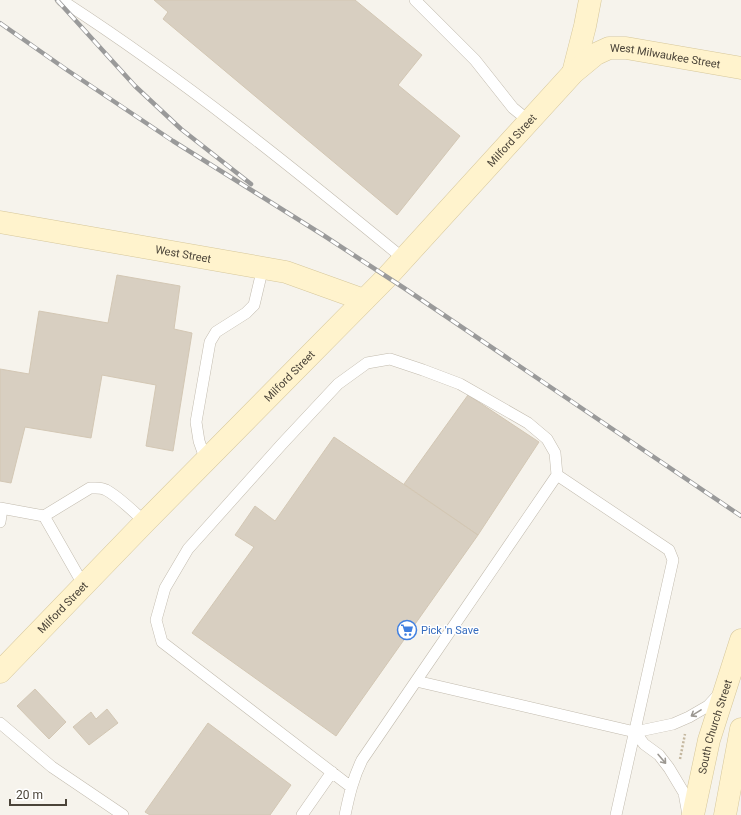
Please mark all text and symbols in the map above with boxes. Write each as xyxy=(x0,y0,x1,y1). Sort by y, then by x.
street label: West Milwaukee Street xyxy=(610,42,722,71)
street label: Milford Street xyxy=(485,111,540,170)
street label: West Street xyxy=(154,243,212,266)
street label: Milford Street xyxy=(262,348,318,405)
street label: Milford Street xyxy=(35,579,91,636)
supermarket icon: Pick 'n Save xyxy=(396,619,418,641)
place label: Pick 'n Save xyxy=(421,624,479,637)
street label: South Church Street xyxy=(696,678,735,775)
one-way arrow xyxy=(691,709,702,717)
one-way arrow xyxy=(658,754,667,764)
scale bar xyxy=(10,781,66,807)
text: 20 m xyxy=(16,788,43,802)

